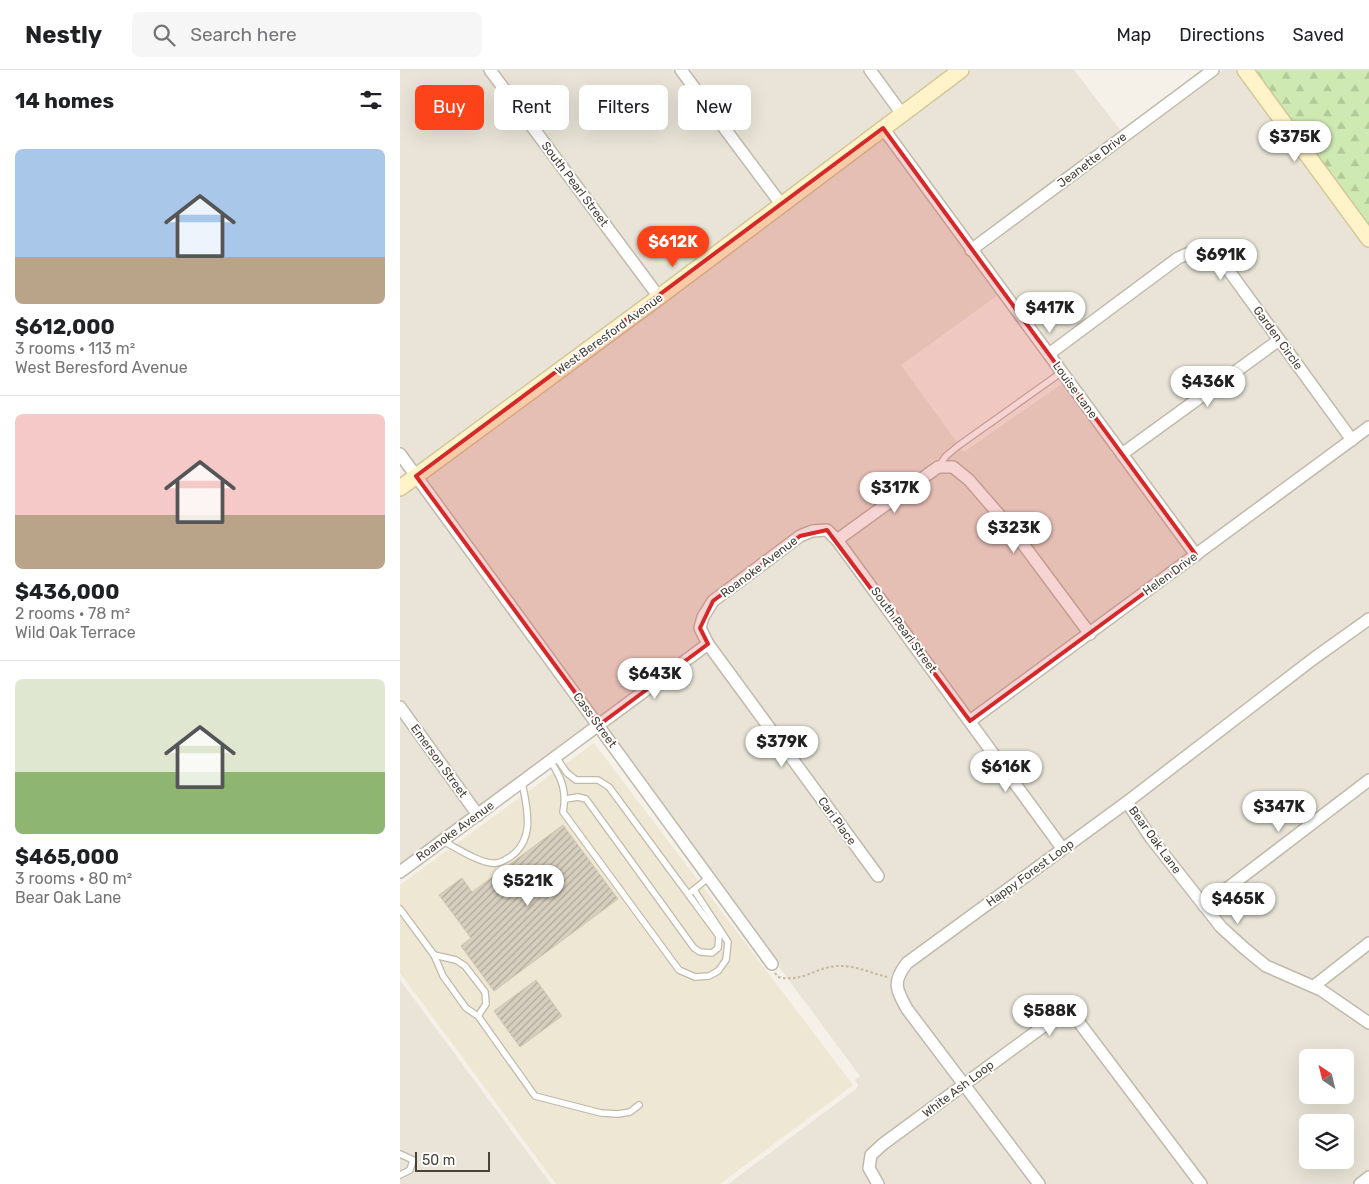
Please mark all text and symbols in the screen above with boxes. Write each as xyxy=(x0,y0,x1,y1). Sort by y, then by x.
search box xyxy=(132,12,482,57)
text: Nestly xyxy=(25,21,102,49)
icon: search xyxy=(150,21,178,49)
text: Search here xyxy=(190,23,297,46)
text: Map xyxy=(1116,24,1151,46)
text: Directions xyxy=(1179,24,1265,46)
text: Saved xyxy=(1293,24,1344,46)
chip: Buy xyxy=(415,85,484,130)
chip: Rent xyxy=(494,85,569,130)
chip: Filters xyxy=(579,85,668,130)
chip: New xyxy=(678,85,751,130)
icon: filters xyxy=(357,86,385,114)
text: 14 homes xyxy=(15,88,114,113)
pin: $375K xyxy=(1260,121,1330,163)
text: $375K xyxy=(1269,127,1321,146)
street label: Jeanette Drive xyxy=(1055,129,1130,191)
street label: South Pearl Street xyxy=(539,139,612,229)
icon: home xyxy=(155,181,245,271)
pin: $612K xyxy=(638,226,708,268)
text: $612K xyxy=(648,232,698,251)
pin: $691K xyxy=(1186,238,1256,281)
text: $691K xyxy=(1196,245,1246,264)
street label: West Beresford Avenue xyxy=(553,290,666,378)
pin: $417K xyxy=(1015,292,1085,334)
text: $417K xyxy=(1026,298,1074,317)
street label: Garden Circle xyxy=(1250,304,1306,373)
text: $612,000 xyxy=(15,314,115,339)
text: 3 rooms · 113 m² xyxy=(15,339,135,358)
text: West Beresford Avenue xyxy=(15,358,188,377)
street label: Louise Lane xyxy=(1050,359,1100,421)
pin: $436K xyxy=(1173,366,1243,408)
text: $436K xyxy=(1181,372,1235,391)
icon: home xyxy=(155,447,245,537)
pin: $317K xyxy=(860,472,930,514)
text: $317K xyxy=(871,478,919,497)
pin: $323K xyxy=(979,512,1049,554)
text: $323K xyxy=(988,518,1040,537)
street label: Roanoke Avenue xyxy=(718,533,800,600)
street label: Helen Drive xyxy=(1140,549,1200,598)
text: $436,000 xyxy=(15,579,119,604)
street label: South Pearl Street xyxy=(868,584,940,676)
text: 2 rooms · 78 m² xyxy=(15,604,130,623)
text: Wild Oak Terrace xyxy=(15,623,136,642)
pin: $643K xyxy=(620,658,690,700)
text: $643K xyxy=(628,664,682,683)
street label: Cass Street xyxy=(570,690,620,750)
icon: home xyxy=(155,712,245,802)
street label: Emerson Street xyxy=(408,722,470,801)
pin: $379K xyxy=(747,726,817,768)
text: $379K xyxy=(756,732,808,751)
pin: $616K xyxy=(971,750,1041,793)
text: $616K xyxy=(981,757,1031,776)
pin: $347K xyxy=(1244,790,1314,833)
street label: Cari Place xyxy=(815,794,859,848)
text: $347K xyxy=(1253,797,1305,816)
street label: Roanoke Avenue xyxy=(413,798,497,864)
street label: Bear Oak Lane xyxy=(1126,804,1184,877)
street label: Happy Forest Loop xyxy=(984,837,1076,909)
text: $465,000 xyxy=(15,844,119,869)
pin: $521K xyxy=(493,864,563,907)
text: 3 rooms · 80 m² xyxy=(15,869,132,888)
text: $521K xyxy=(503,871,553,890)
pin: $465K xyxy=(1203,882,1273,925)
text: Bear Oak Lane xyxy=(15,888,121,907)
text: $465K xyxy=(1212,889,1264,908)
pin: $588K xyxy=(1015,994,1085,1037)
text: $588K xyxy=(1023,1001,1077,1020)
north arrow xyxy=(1299,1049,1354,1104)
map controls xyxy=(1299,1049,1354,1169)
street label: White Ash Loop xyxy=(920,1058,996,1120)
button: layers xyxy=(1299,1114,1354,1169)
scale bar xyxy=(415,1149,490,1172)
text: 50 m xyxy=(422,1152,455,1169)

